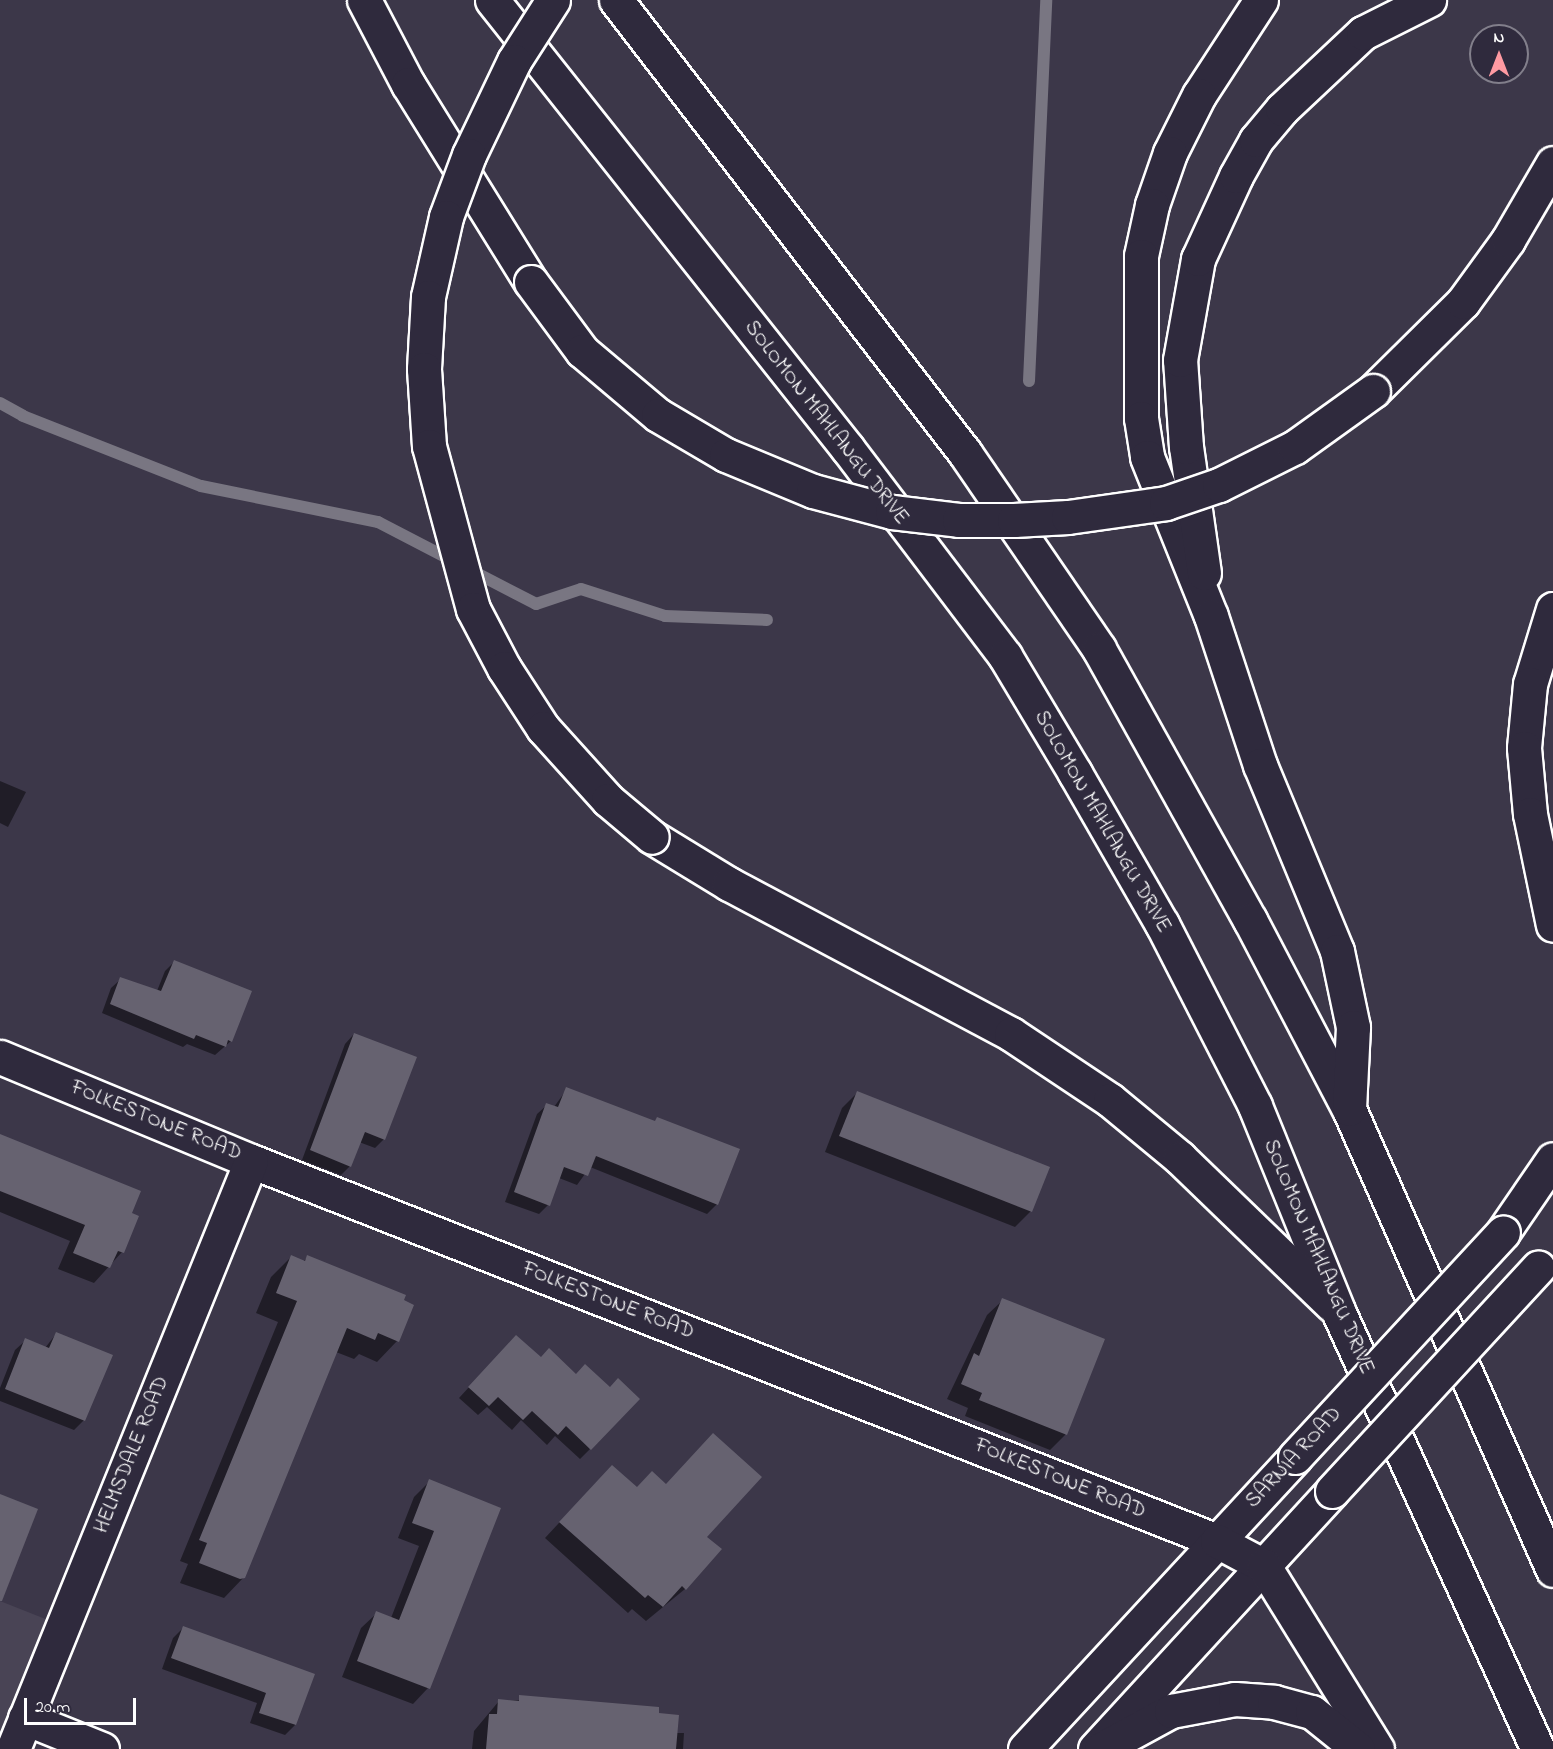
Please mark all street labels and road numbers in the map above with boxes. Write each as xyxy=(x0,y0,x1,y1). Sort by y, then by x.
street label: SOLOMON MAHLANGU DRIVE xyxy=(738,316,914,530)
street label: SOLOMON MAHLANGU DRIVE xyxy=(1028,706,1176,938)
street label: FOLKESTONE ROAD xyxy=(67,1075,245,1167)
street label: SOLOMON MAHLANGU DRIVE xyxy=(1257,1136,1379,1378)
street label: FOLKESTONE ROAD xyxy=(519,1257,697,1345)
street label: HELMSDALE ROAD xyxy=(89,1373,175,1537)
street label: SARNIA ROAD xyxy=(1241,1402,1347,1514)
street label: FOLKESTONE ROAD xyxy=(971,1433,1149,1525)

